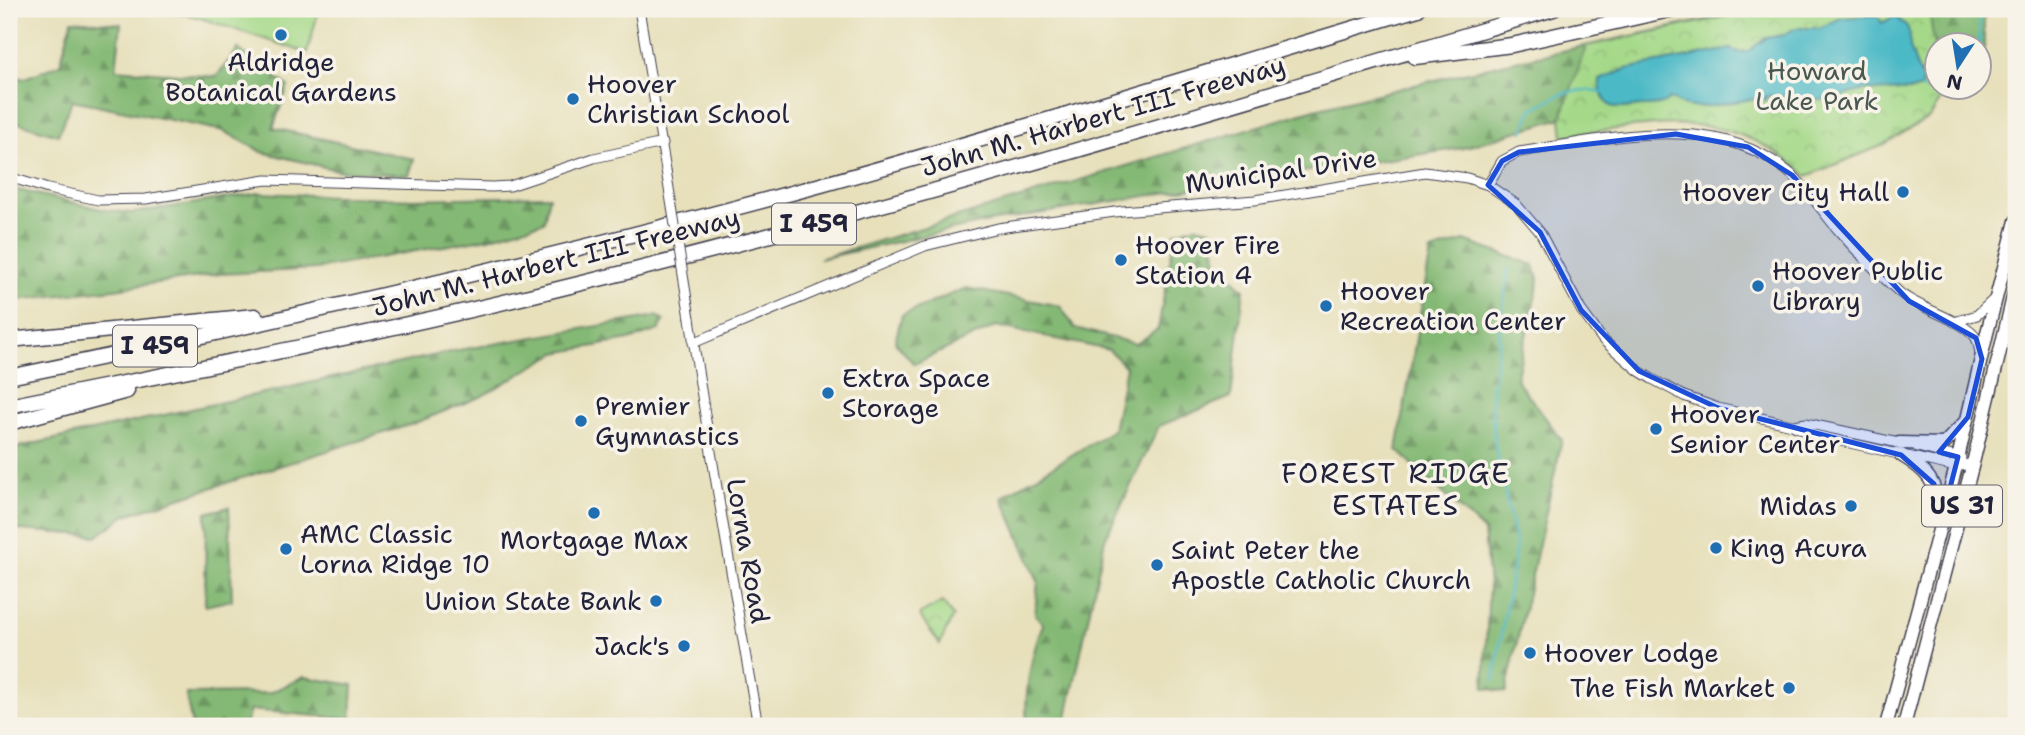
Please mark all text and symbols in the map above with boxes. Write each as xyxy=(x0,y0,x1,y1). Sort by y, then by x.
marker: Aldridge Botanical Gardens xyxy=(273,27,289,43)
north arrow xyxy=(1924,32,1994,102)
place label: Aldridge Botanical Gardens xyxy=(165,44,397,109)
street label: John M. Harbert III Freeway xyxy=(917,47,1289,184)
park label: Howard Lake Park xyxy=(1755,53,1879,118)
place label: Hoover Christian School xyxy=(587,66,790,131)
text: N xyxy=(1945,68,1965,96)
marker: Hoover Christian School xyxy=(565,91,581,107)
street label: Municipal Drive xyxy=(1183,140,1379,201)
place label: Hoover City Hall xyxy=(1682,174,1889,209)
marker: Hoover City Hall xyxy=(1895,184,1911,200)
street label: John M. Harbert III Freeway xyxy=(368,199,743,324)
road number: I 459 xyxy=(772,204,856,244)
place label: Hoover Fire Station 4 xyxy=(1135,227,1281,292)
marker: Hoover Fire Station 4 xyxy=(1113,252,1129,268)
place label: Hoover Public Library xyxy=(1772,253,1943,318)
place label: Hoover Recreation Center xyxy=(1340,273,1566,338)
marker: Hoover Public Library xyxy=(1750,278,1766,294)
marker: Hoover Recreation Center xyxy=(1318,298,1334,314)
road number: I 459 xyxy=(113,326,197,366)
place label: Extra Space Storage xyxy=(842,360,990,425)
marker: Extra Space Storage xyxy=(820,385,836,401)
place label: Premier Gymnastics xyxy=(595,388,740,453)
place label: Hoover Senior Center xyxy=(1670,396,1840,461)
marker: Premier Gymnastics xyxy=(573,413,589,429)
marker: Hoover Senior Center xyxy=(1648,421,1664,437)
district label: FOREST RIDGE ESTATES xyxy=(1281,454,1511,524)
street label: Lorna Road xyxy=(719,476,778,626)
road number: US 31 xyxy=(1922,486,2002,526)
place label: Midas xyxy=(1759,488,1837,523)
marker: Midas xyxy=(1843,498,1859,514)
marker: Mortgage Max xyxy=(586,505,602,521)
place label: AMC Classic Lorna Ridge 10 xyxy=(300,516,490,581)
place label: Mortgage Max xyxy=(500,522,688,557)
place label: King Acura xyxy=(1730,530,1867,565)
place label: Saint Peter the Apostle Catholic Church xyxy=(1171,532,1471,597)
marker: King Acura xyxy=(1708,540,1724,556)
marker: AMC Classic Lorna Ridge 10 xyxy=(278,541,294,557)
marker: Saint Peter the Apostle Catholic Church xyxy=(1149,557,1165,573)
place label: Union State Bank xyxy=(425,583,642,618)
marker: Union State Bank xyxy=(648,593,664,609)
place label: Jack's xyxy=(594,628,670,663)
place label: Hoover Lodge xyxy=(1544,635,1719,670)
marker: Jack's xyxy=(676,638,692,654)
marker: Hoover Lodge xyxy=(1522,645,1538,661)
place label: The Fish Market xyxy=(1570,670,1775,705)
marker: The Fish Market xyxy=(1781,680,1797,696)

